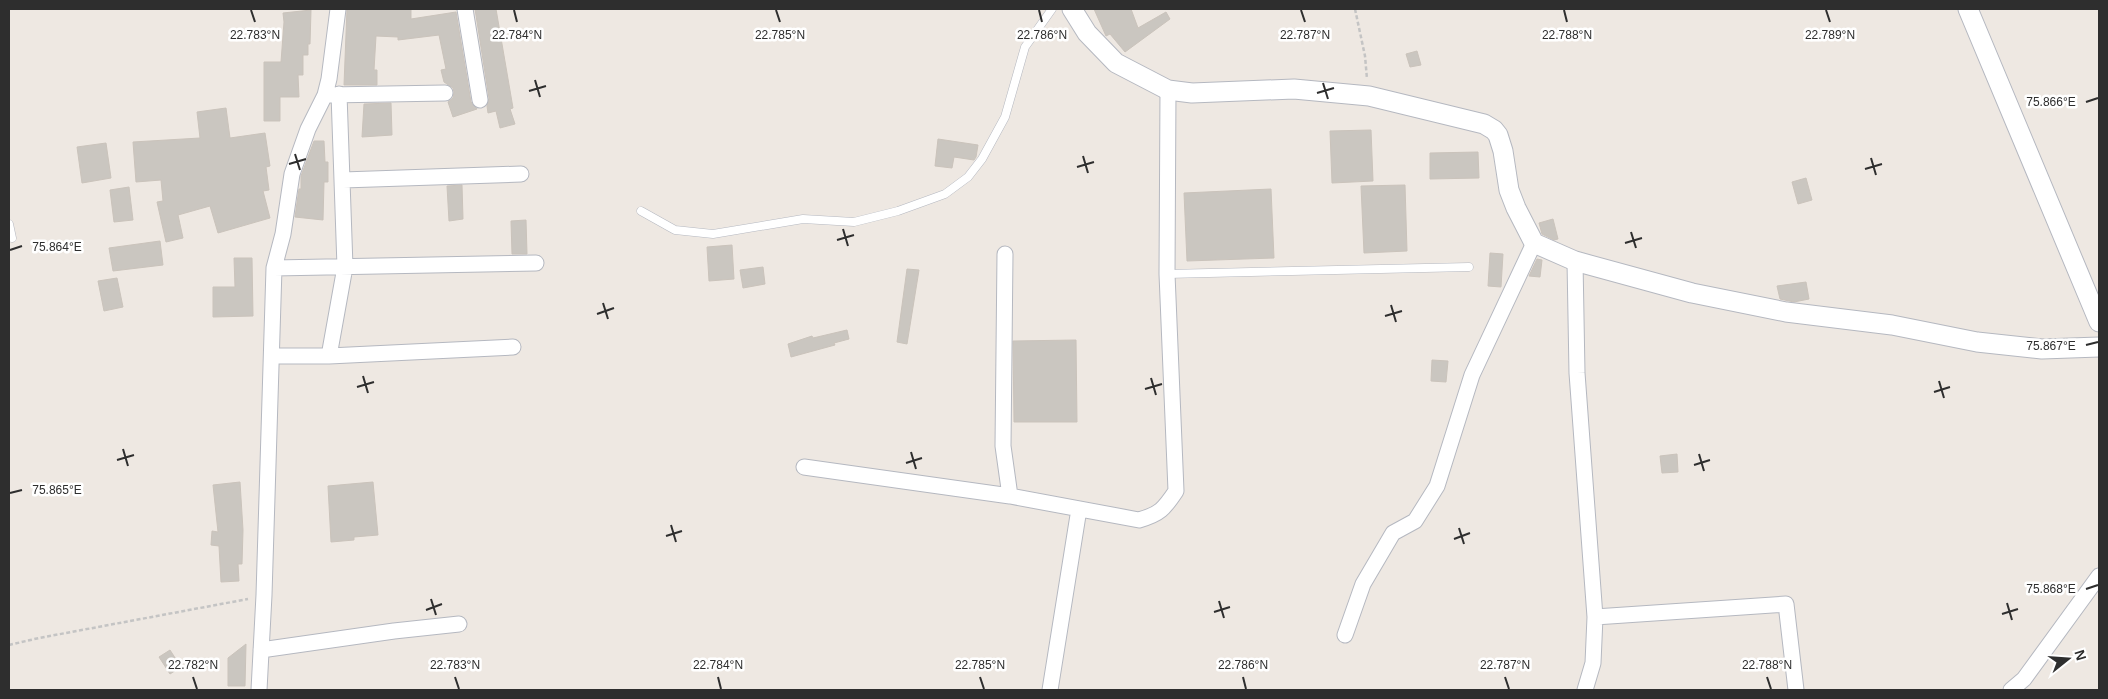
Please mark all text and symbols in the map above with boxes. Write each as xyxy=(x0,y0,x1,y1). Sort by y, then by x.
text: 22.783°N xyxy=(230,28,280,42)
text: 22.784°N xyxy=(492,28,542,42)
text: 22.785°N xyxy=(755,28,805,42)
text: 22.786°N xyxy=(1017,28,1067,42)
text: 22.787°N xyxy=(1280,28,1330,42)
text: 22.788°N xyxy=(1542,28,1592,42)
text: 22.789°N xyxy=(1805,28,1855,42)
text: 75.866°E xyxy=(2026,95,2076,109)
text: 75.864°E xyxy=(32,240,82,254)
text: 75.867°E xyxy=(2026,339,2076,353)
text: 75.865°E xyxy=(32,483,82,497)
text: 75.868°E xyxy=(2026,582,2076,596)
north arrow xyxy=(2043,634,2093,684)
text: N xyxy=(2071,648,2090,662)
text: 22.782°N xyxy=(168,658,218,672)
text: 22.783°N xyxy=(430,658,480,672)
text: 22.784°N xyxy=(693,658,743,672)
text: 22.785°N xyxy=(955,658,1005,672)
text: 22.786°N xyxy=(1218,658,1268,672)
text: 22.787°N xyxy=(1480,658,1530,672)
text: 22.788°N xyxy=(1742,658,1792,672)

